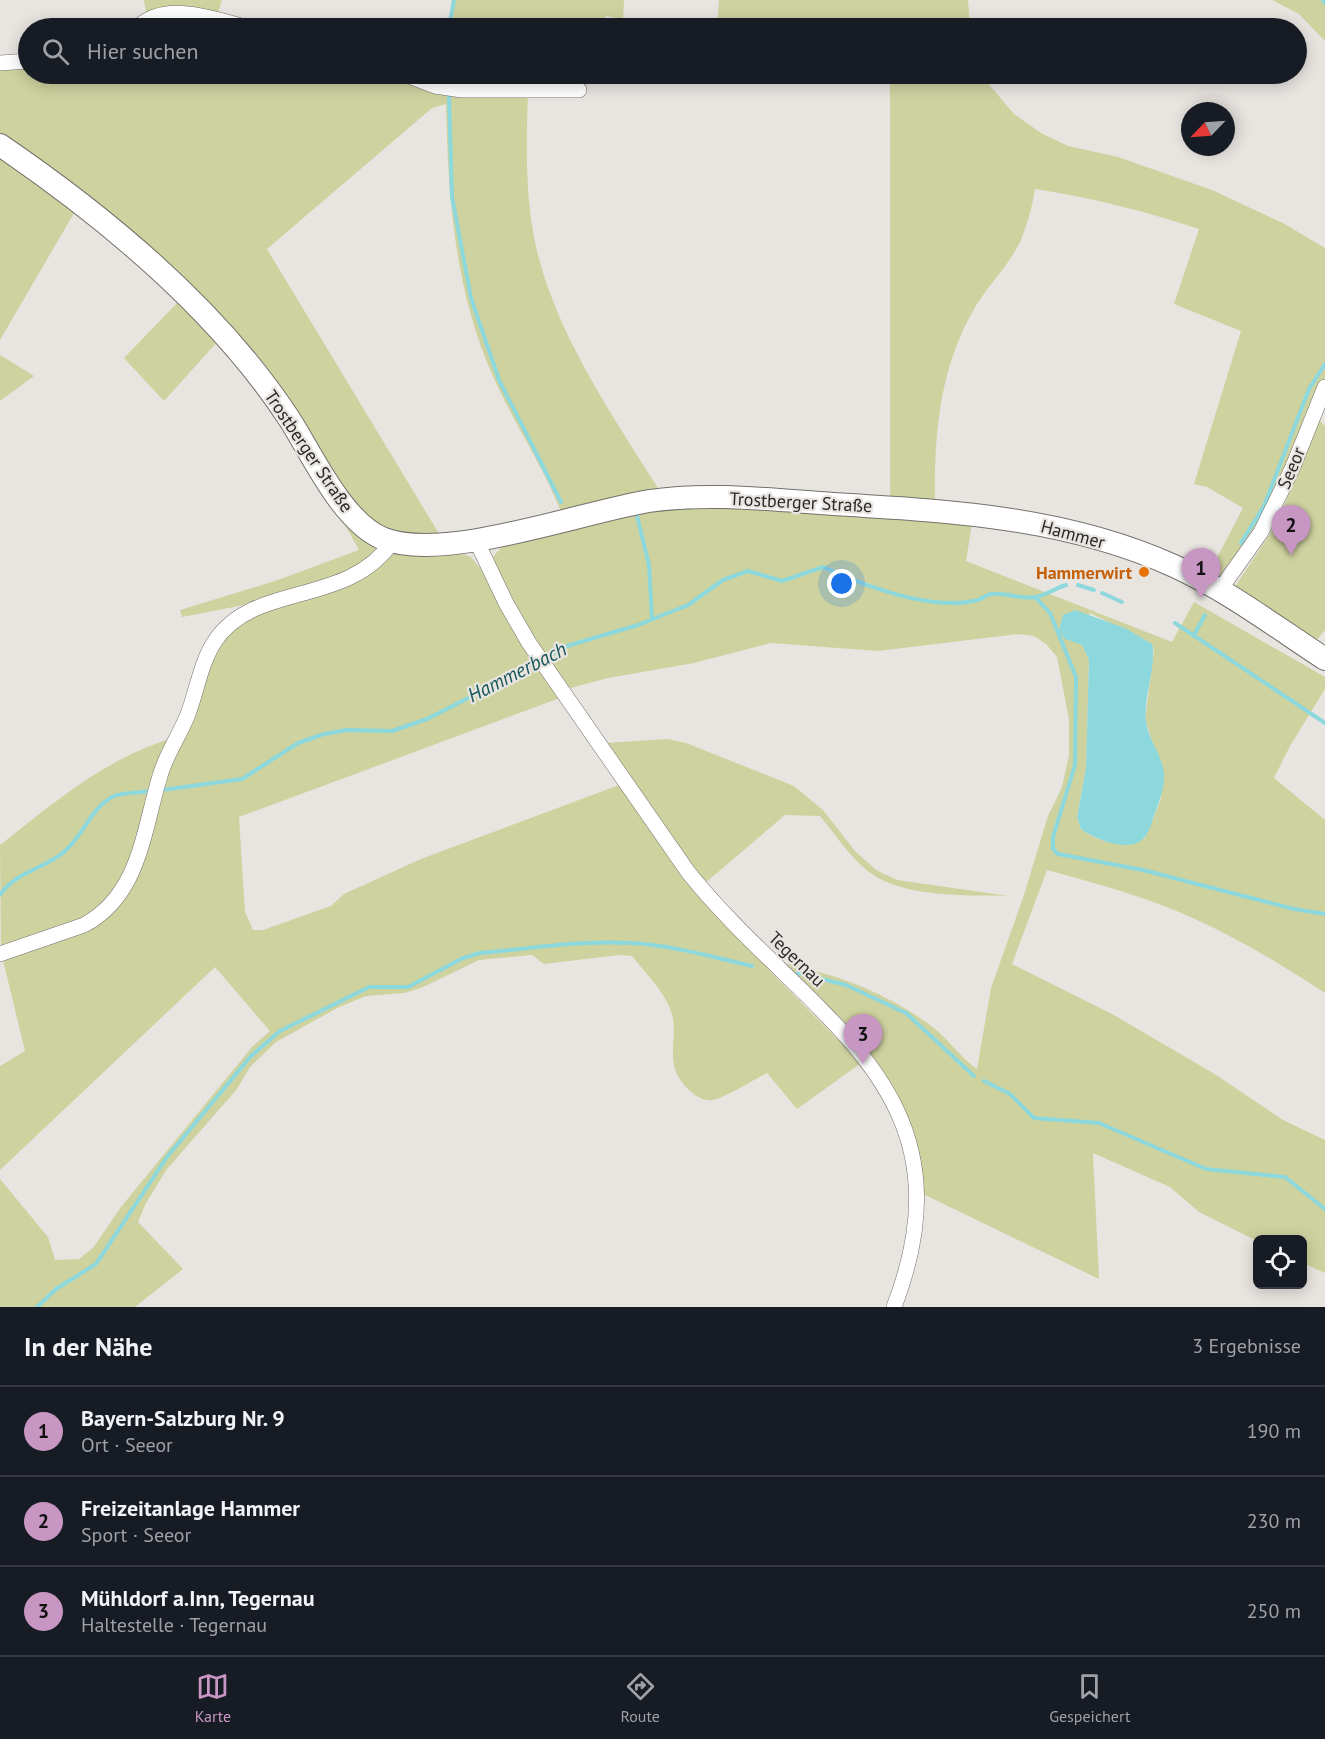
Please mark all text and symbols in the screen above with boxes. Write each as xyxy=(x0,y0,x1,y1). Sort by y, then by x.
search box xyxy=(18,18,1307,84)
icon: search xyxy=(39,35,72,68)
text: Hier suchen xyxy=(87,37,199,65)
north arrow xyxy=(1181,102,1235,156)
street label: Trostberger Straße xyxy=(260,385,358,517)
street label: Seeor xyxy=(1272,444,1310,492)
street label: Trostberger Straße xyxy=(729,487,873,517)
pin: 2 xyxy=(1272,506,1310,555)
street label: Hammer xyxy=(1038,514,1108,554)
pin: 1 xyxy=(1182,548,1220,598)
place label: Hammerwirt xyxy=(1036,561,1133,584)
marker: Hammerwirt xyxy=(1137,565,1151,579)
your location xyxy=(827,569,856,598)
water label: Hammerbach xyxy=(463,636,571,708)
street label: Tegernau xyxy=(764,926,830,992)
pin: 3 xyxy=(844,1014,882,1064)
map controls xyxy=(1253,1235,1307,1289)
button: locate xyxy=(1253,1235,1307,1289)
text: In der Nähe xyxy=(24,1330,152,1363)
text: 3 Ergebnisse xyxy=(1192,1333,1301,1359)
text: Bayern-Salzburg Nr. 9 xyxy=(81,1404,285,1432)
text: 1 xyxy=(38,1418,49,1444)
text: 190 m xyxy=(1247,1418,1301,1444)
text: Ort · Seeor xyxy=(81,1432,173,1458)
text: Freizeitanlage Hammer xyxy=(81,1494,300,1522)
text: 2 xyxy=(38,1508,49,1534)
text: 230 m xyxy=(1247,1508,1301,1534)
text: Sport · Seeor xyxy=(81,1522,191,1548)
text: Mühldorf a.Inn, Tegernau xyxy=(81,1584,314,1612)
text: 3 xyxy=(38,1598,49,1624)
text: 250 m xyxy=(1247,1598,1301,1624)
text: Haltestelle · Tegernau xyxy=(81,1612,267,1638)
tab: Karte xyxy=(195,1670,231,1726)
tab: Route xyxy=(621,1670,660,1726)
tab: Gespeichert xyxy=(1049,1670,1130,1726)

